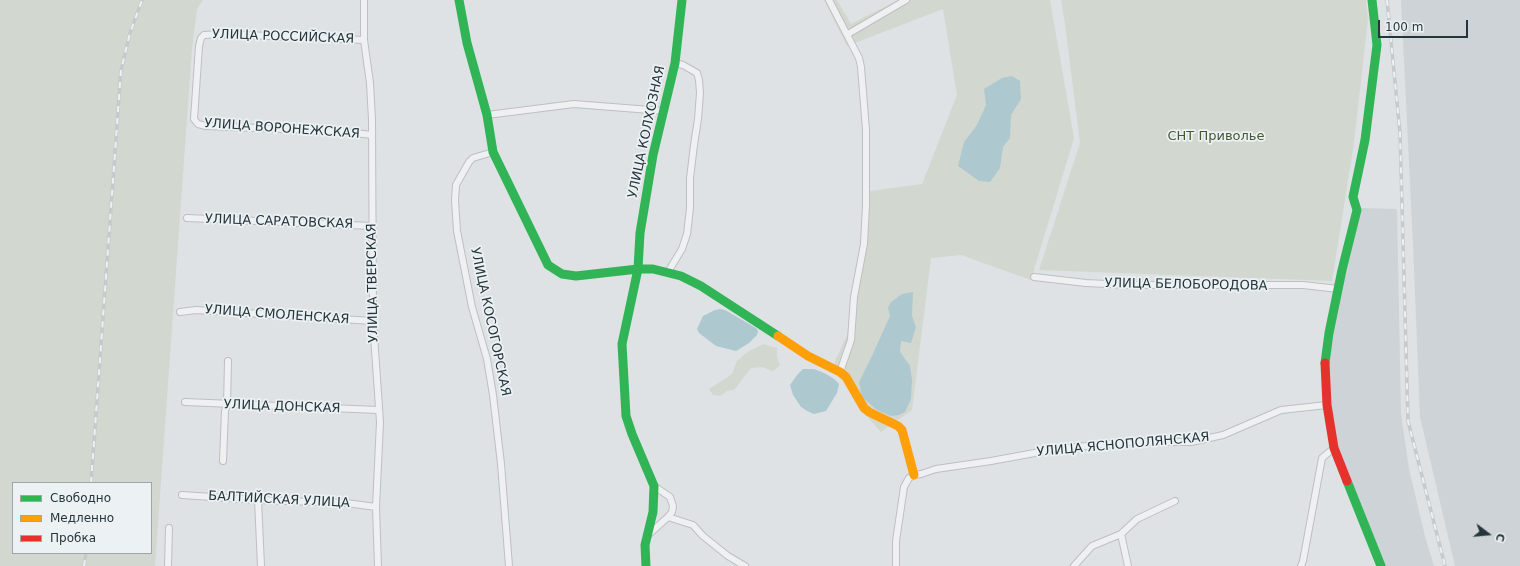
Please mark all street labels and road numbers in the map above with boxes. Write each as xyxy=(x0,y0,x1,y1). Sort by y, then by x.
street label: УЛИЦА РОССИЙСКАЯ xyxy=(212,27,354,47)
street label: УЛИЦА КОЛХОЗНАЯ xyxy=(625,64,669,200)
street label: УЛИЦА ВОРОНЕЖСКАЯ xyxy=(204,116,360,142)
street label: УЛИЦА САРАТОВСКАЯ xyxy=(204,212,354,232)
street label: УЛИЦА ТВЕРСКАЯ xyxy=(364,223,382,343)
street label: УЛИЦА КОСОГОРСКАЯ xyxy=(467,246,513,398)
street label: УЛИЦА БЕЛОБОРОДОВА xyxy=(1104,276,1268,294)
street label: УЛИЦА СМОЛЕНСКАЯ xyxy=(204,302,350,328)
street label: УЛИЦА ДОНСКАЯ xyxy=(223,397,341,417)
street label: УЛИЦА ЯСНОПОЛЯНСКАЯ xyxy=(1036,430,1210,460)
street label: БАЛТИЙСКАЯ УЛИЦА xyxy=(208,489,350,511)

